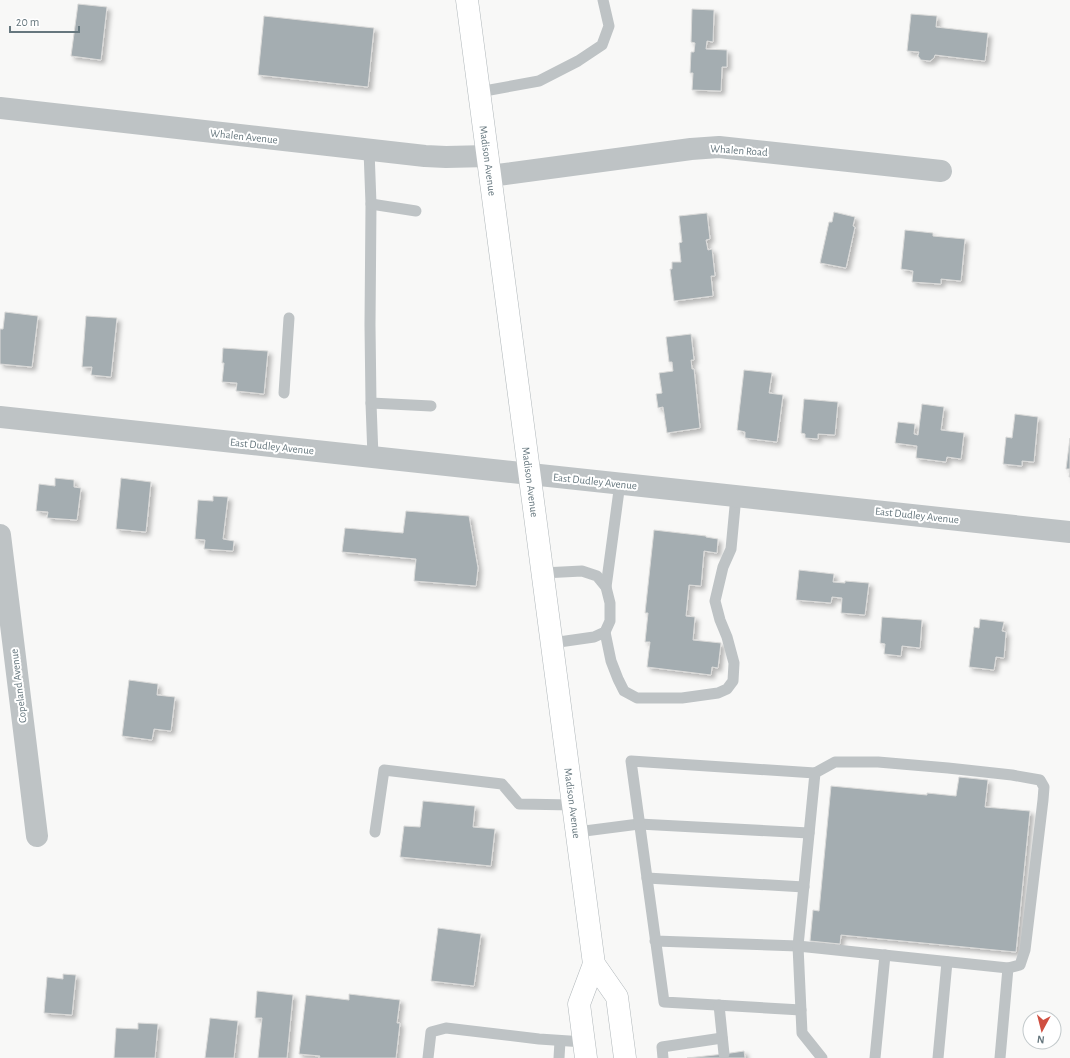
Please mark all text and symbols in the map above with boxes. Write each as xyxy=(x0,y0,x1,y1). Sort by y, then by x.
scale bar xyxy=(10,8,79,34)
text: 20 m xyxy=(16,16,39,28)
street label: Madison Avenue xyxy=(478,125,498,197)
street label: Whalen Avenue xyxy=(210,127,278,146)
street label: Whalen Road xyxy=(710,143,768,158)
street label: East Dudley Avenue xyxy=(229,437,314,456)
street label: Madison Avenue xyxy=(520,446,540,518)
street label: East Dudley Avenue xyxy=(552,472,637,491)
street label: East Dudley Avenue xyxy=(874,506,959,525)
street label: Copeland Avenue xyxy=(8,648,28,724)
street label: Madison Avenue xyxy=(562,767,582,839)
north arrow xyxy=(1022,1010,1062,1050)
text: N xyxy=(1036,1034,1045,1045)

